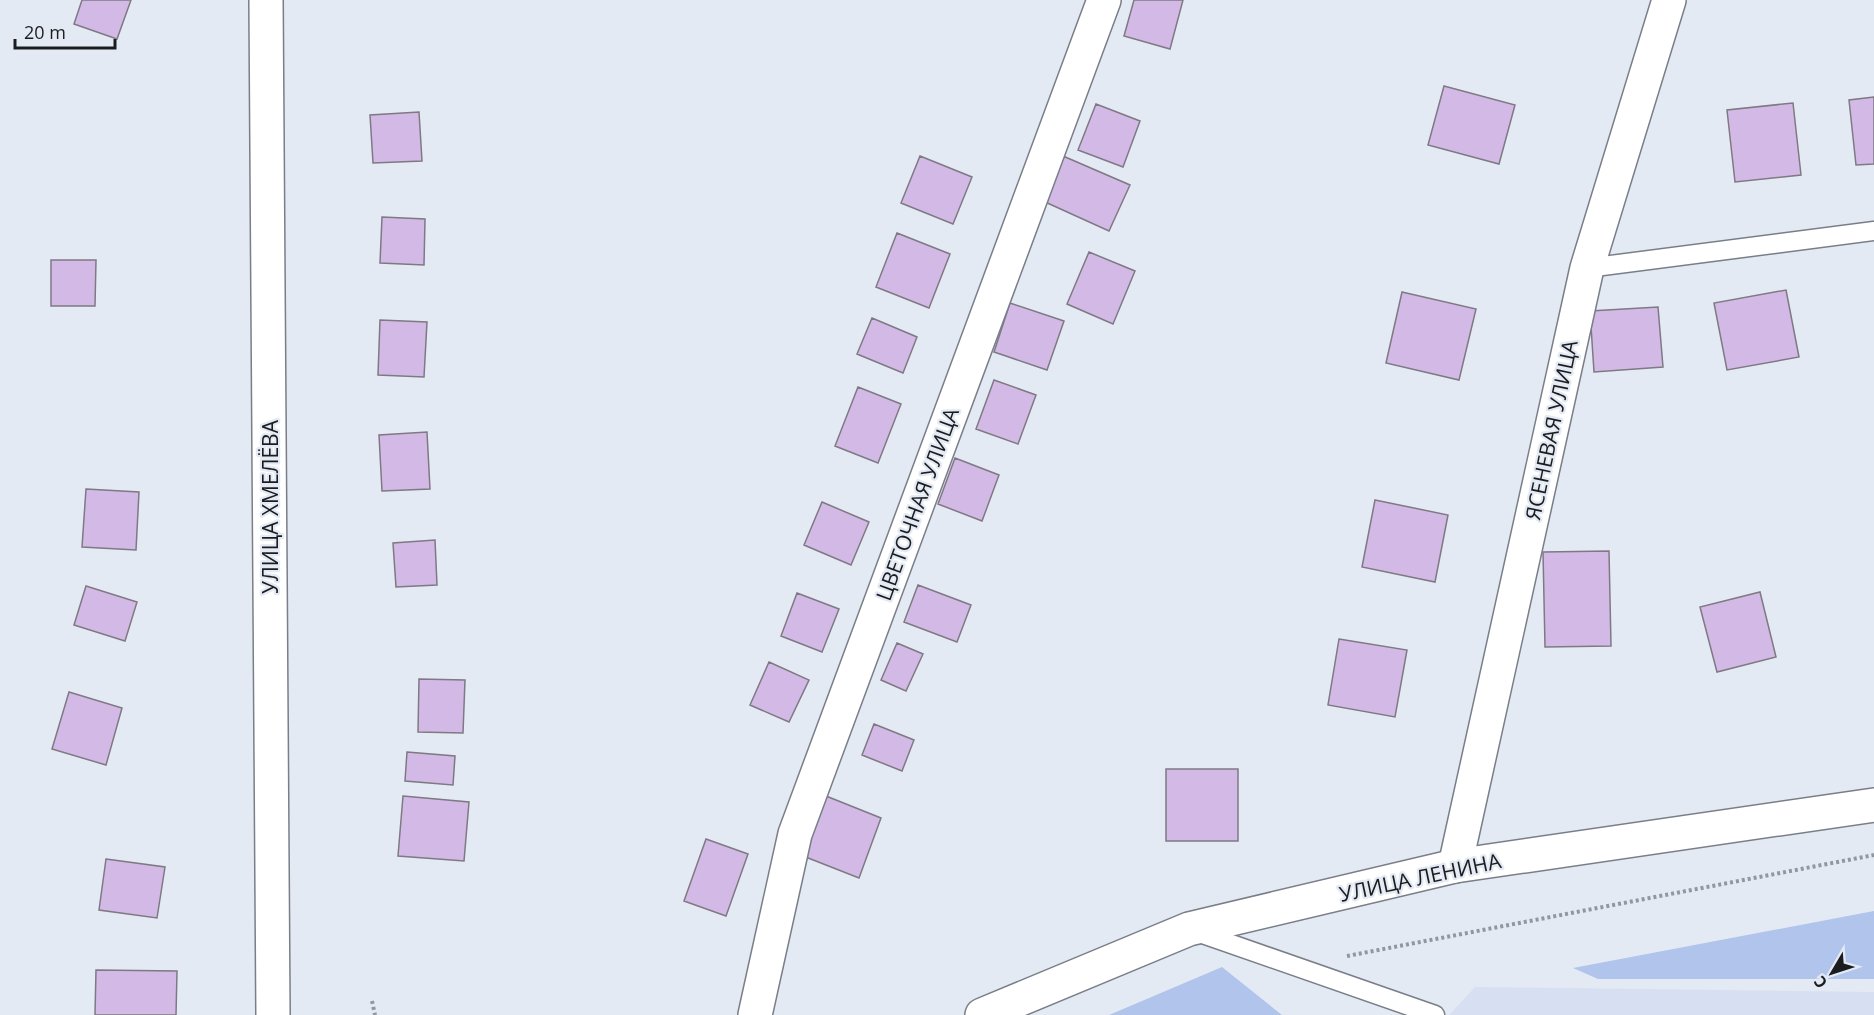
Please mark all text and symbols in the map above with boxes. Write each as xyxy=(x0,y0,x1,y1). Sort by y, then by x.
scale bar xyxy=(15,12,116,50)
text: 20 m xyxy=(24,20,66,44)
street label: ЯСЕНЕВАЯ УЛИЦА xyxy=(1518,337,1584,523)
street label: ЦВЕТОЧНАЯ УЛИЦА xyxy=(869,403,965,604)
street label: УЛИЦА ХМЕЛЁВА xyxy=(256,419,284,594)
street label: УЛИЦА ЛЕНИНА xyxy=(1337,846,1504,908)
north arrow xyxy=(1802,943,1862,1003)
text: С xyxy=(1809,972,1832,993)

